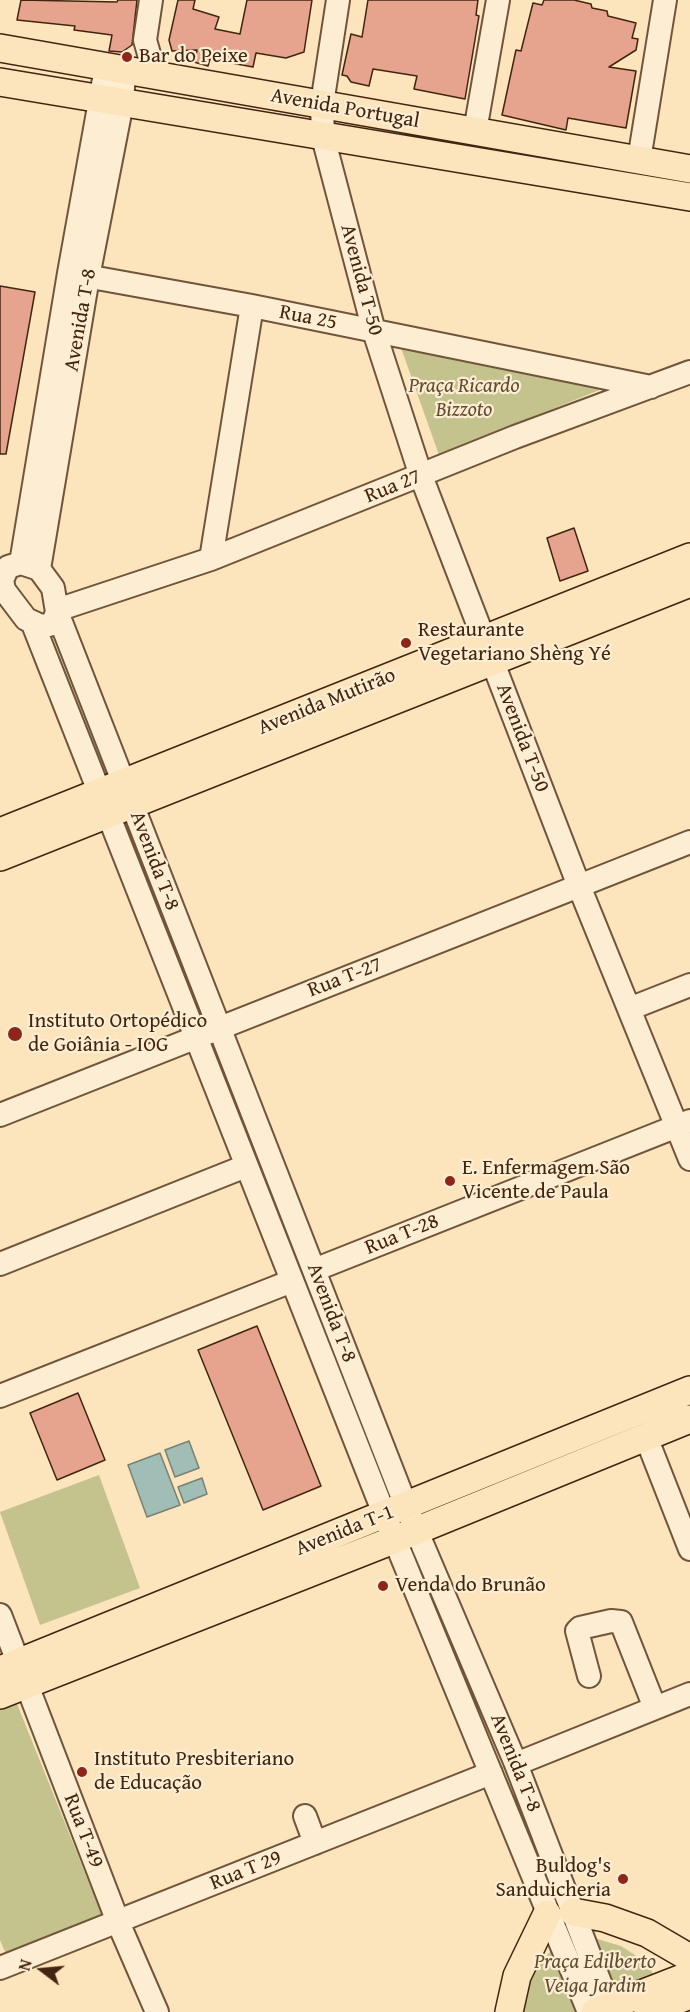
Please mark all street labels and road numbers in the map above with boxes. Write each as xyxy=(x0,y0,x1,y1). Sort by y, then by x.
street label: Avenida Portugal xyxy=(269,84,421,134)
street label: Avenida T-50 xyxy=(334,222,388,338)
street label: Avenida T-8 xyxy=(60,267,102,373)
street label: Rua 25 xyxy=(277,300,339,336)
street label: Rua 27 xyxy=(361,464,425,510)
street label: Avenida Mutirão xyxy=(255,663,399,741)
street label: Avenida T-50 xyxy=(490,680,554,796)
street label: Avenida T-8 xyxy=(124,808,184,914)
street label: Rua T-27 xyxy=(304,952,386,1004)
street label: Rua T-28 xyxy=(361,1209,443,1261)
street label: Avenida T-8 xyxy=(301,1260,361,1366)
street label: Avenida T-1 xyxy=(292,1500,398,1562)
street label: Avenida T-8 xyxy=(484,1710,546,1816)
street label: Rua T-49 xyxy=(57,1790,109,1872)
street label: Rua T 29 xyxy=(207,1845,285,1897)

